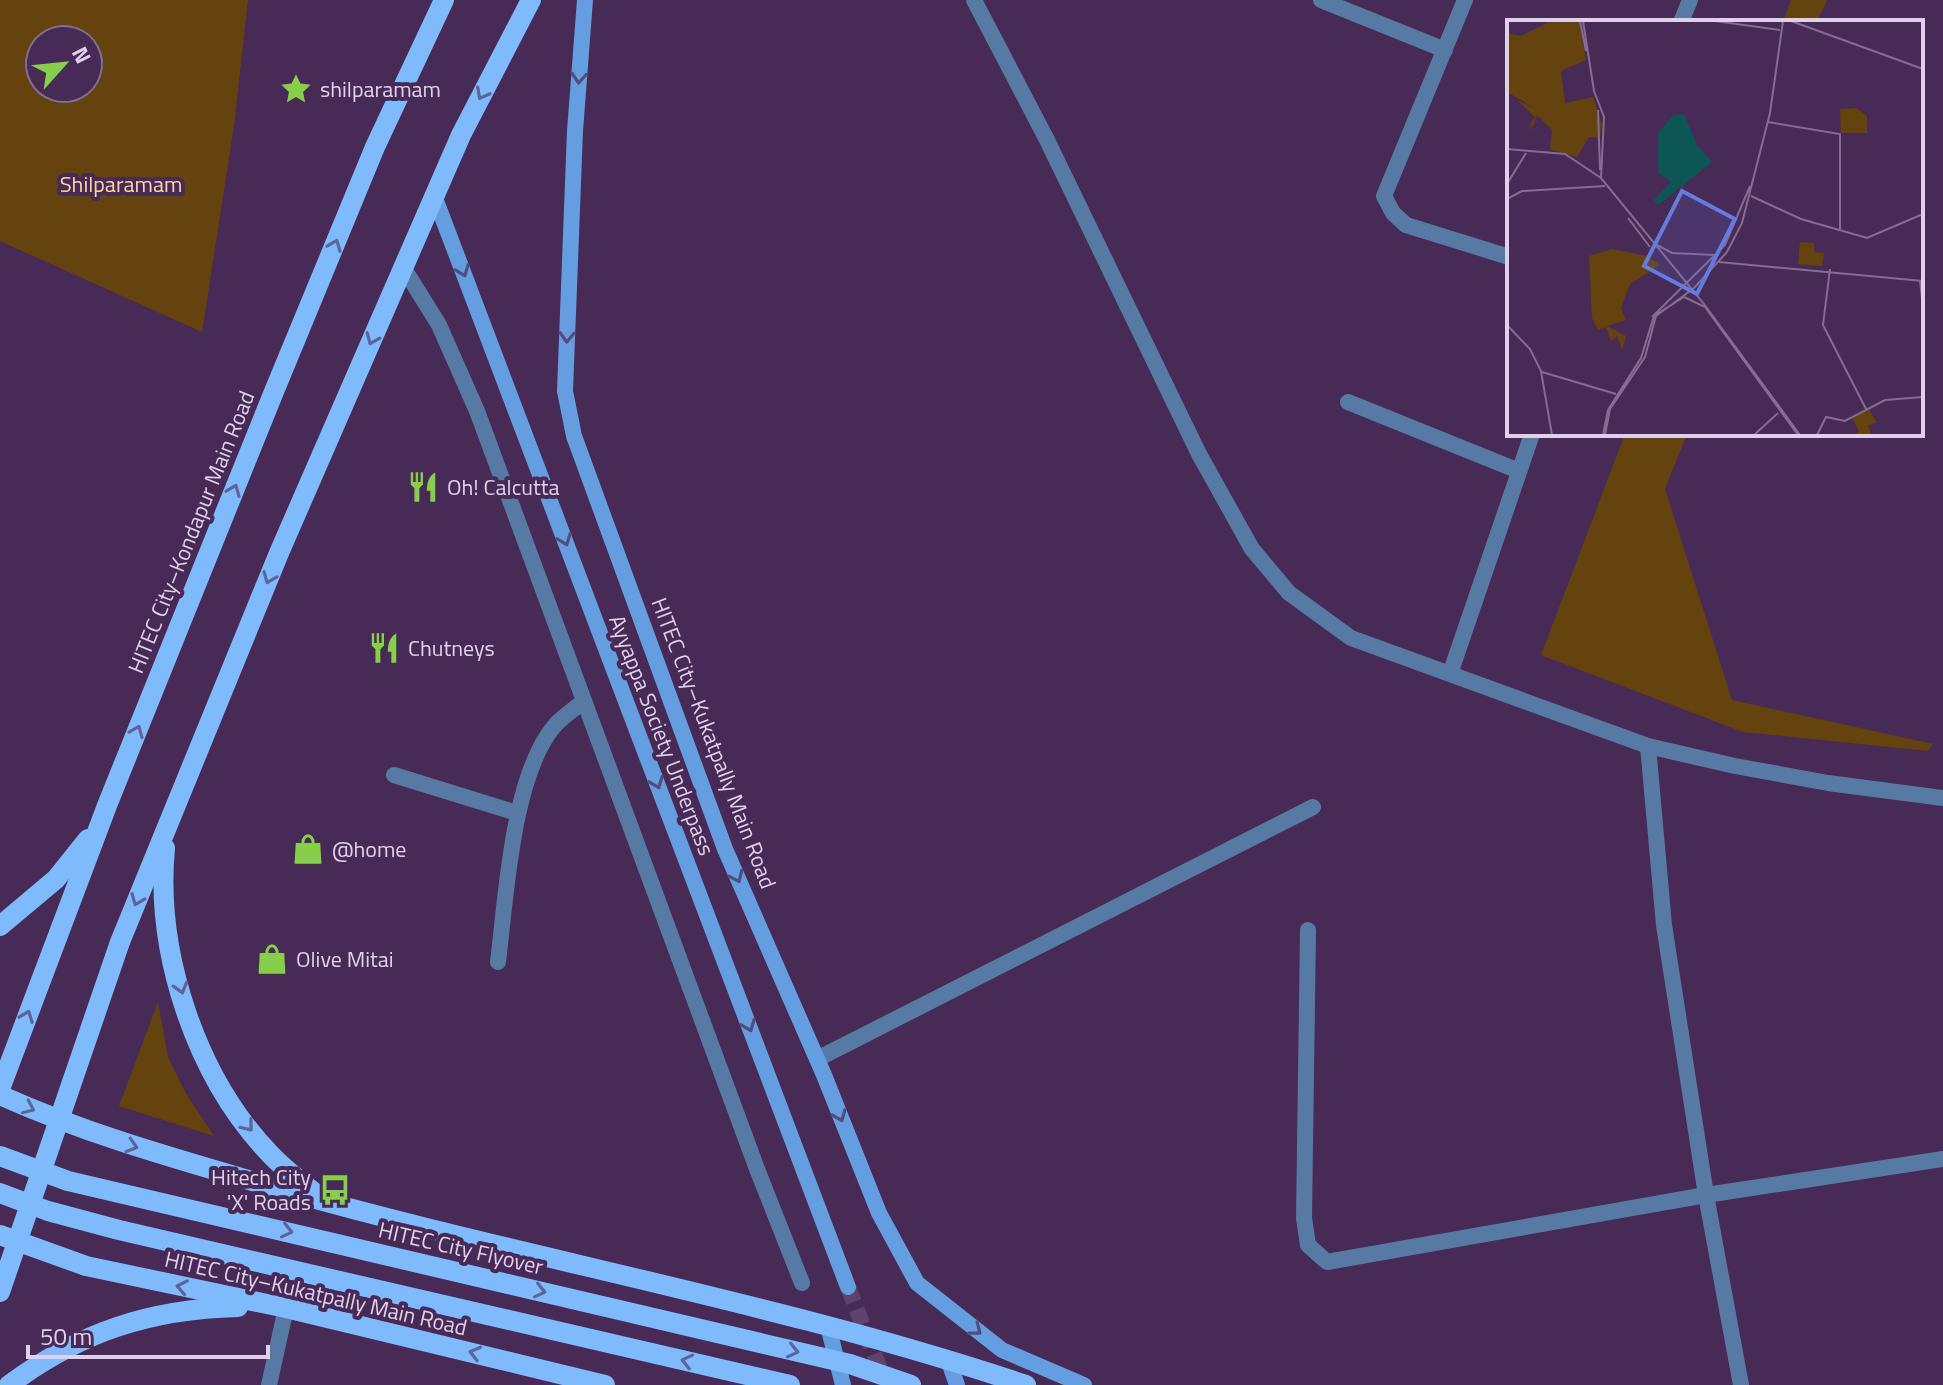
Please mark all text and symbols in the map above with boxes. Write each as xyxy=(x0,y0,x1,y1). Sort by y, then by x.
inset map xyxy=(1507,20,1923,436)
north arrow xyxy=(24,24,104,104)
text: N xyxy=(63,40,100,69)
place icon: shilparamam xyxy=(279,72,313,106)
place label: shilparamam xyxy=(320,72,441,106)
one-way arrow xyxy=(571,72,588,85)
one-way arrow xyxy=(477,86,492,100)
park label: Shilparamam xyxy=(60,167,182,201)
one-way arrow xyxy=(325,239,341,253)
one-way arrow xyxy=(453,263,469,277)
one-way arrow xyxy=(366,331,382,345)
one-way arrow xyxy=(559,331,576,344)
street label: HITEC City–Kondapur Main Road xyxy=(119,386,263,678)
restaurant icon: Oh! Calcutta xyxy=(406,470,440,504)
place label: Oh! Calcutta xyxy=(447,470,559,504)
one-way arrow xyxy=(224,484,241,498)
one-way arrow xyxy=(555,532,572,546)
one-way arrow xyxy=(262,570,278,584)
street label: HITEC City–Kukatpally Main Road xyxy=(643,593,785,893)
street label: Ayyappa Society Underpass xyxy=(600,610,724,860)
restaurant icon: Chutneys xyxy=(367,631,401,665)
place label: Chutneys xyxy=(408,631,495,665)
one-way arrow xyxy=(127,725,144,739)
one-way arrow xyxy=(647,775,664,789)
shop icon: @home xyxy=(291,832,325,866)
place label: @home xyxy=(332,832,406,866)
one-way arrow xyxy=(728,869,744,883)
one-way arrow xyxy=(130,892,147,906)
shop icon: Olive Mitai xyxy=(255,942,289,976)
place label: Olive Mitai xyxy=(296,942,394,976)
one-way arrow xyxy=(171,980,188,994)
one-way arrow xyxy=(17,1010,34,1024)
one-way arrow xyxy=(739,1019,756,1033)
one-way arrow xyxy=(21,1099,35,1115)
one-way arrow xyxy=(830,1108,847,1122)
one-way arrow xyxy=(238,1117,252,1132)
one-way arrow xyxy=(125,1137,138,1153)
place label: Hitech City 'X' Roads xyxy=(211,1160,311,1219)
bus stop icon: Hitech City 'X' Roads xyxy=(318,1173,352,1207)
street label: HITEC City Flyover xyxy=(375,1213,547,1284)
one-way arrow xyxy=(280,1222,293,1239)
street label: HITEC City–Kukatpally Main Road xyxy=(161,1242,471,1344)
one-way arrow xyxy=(176,1279,189,1296)
one-way arrow xyxy=(533,1282,546,1299)
scale bar xyxy=(28,1309,268,1359)
text: 50 m xyxy=(40,1318,92,1354)
one-way arrow xyxy=(967,1320,982,1334)
one-way arrow xyxy=(786,1342,799,1359)
one-way arrow xyxy=(469,1346,482,1363)
one-way arrow xyxy=(681,1353,694,1370)

